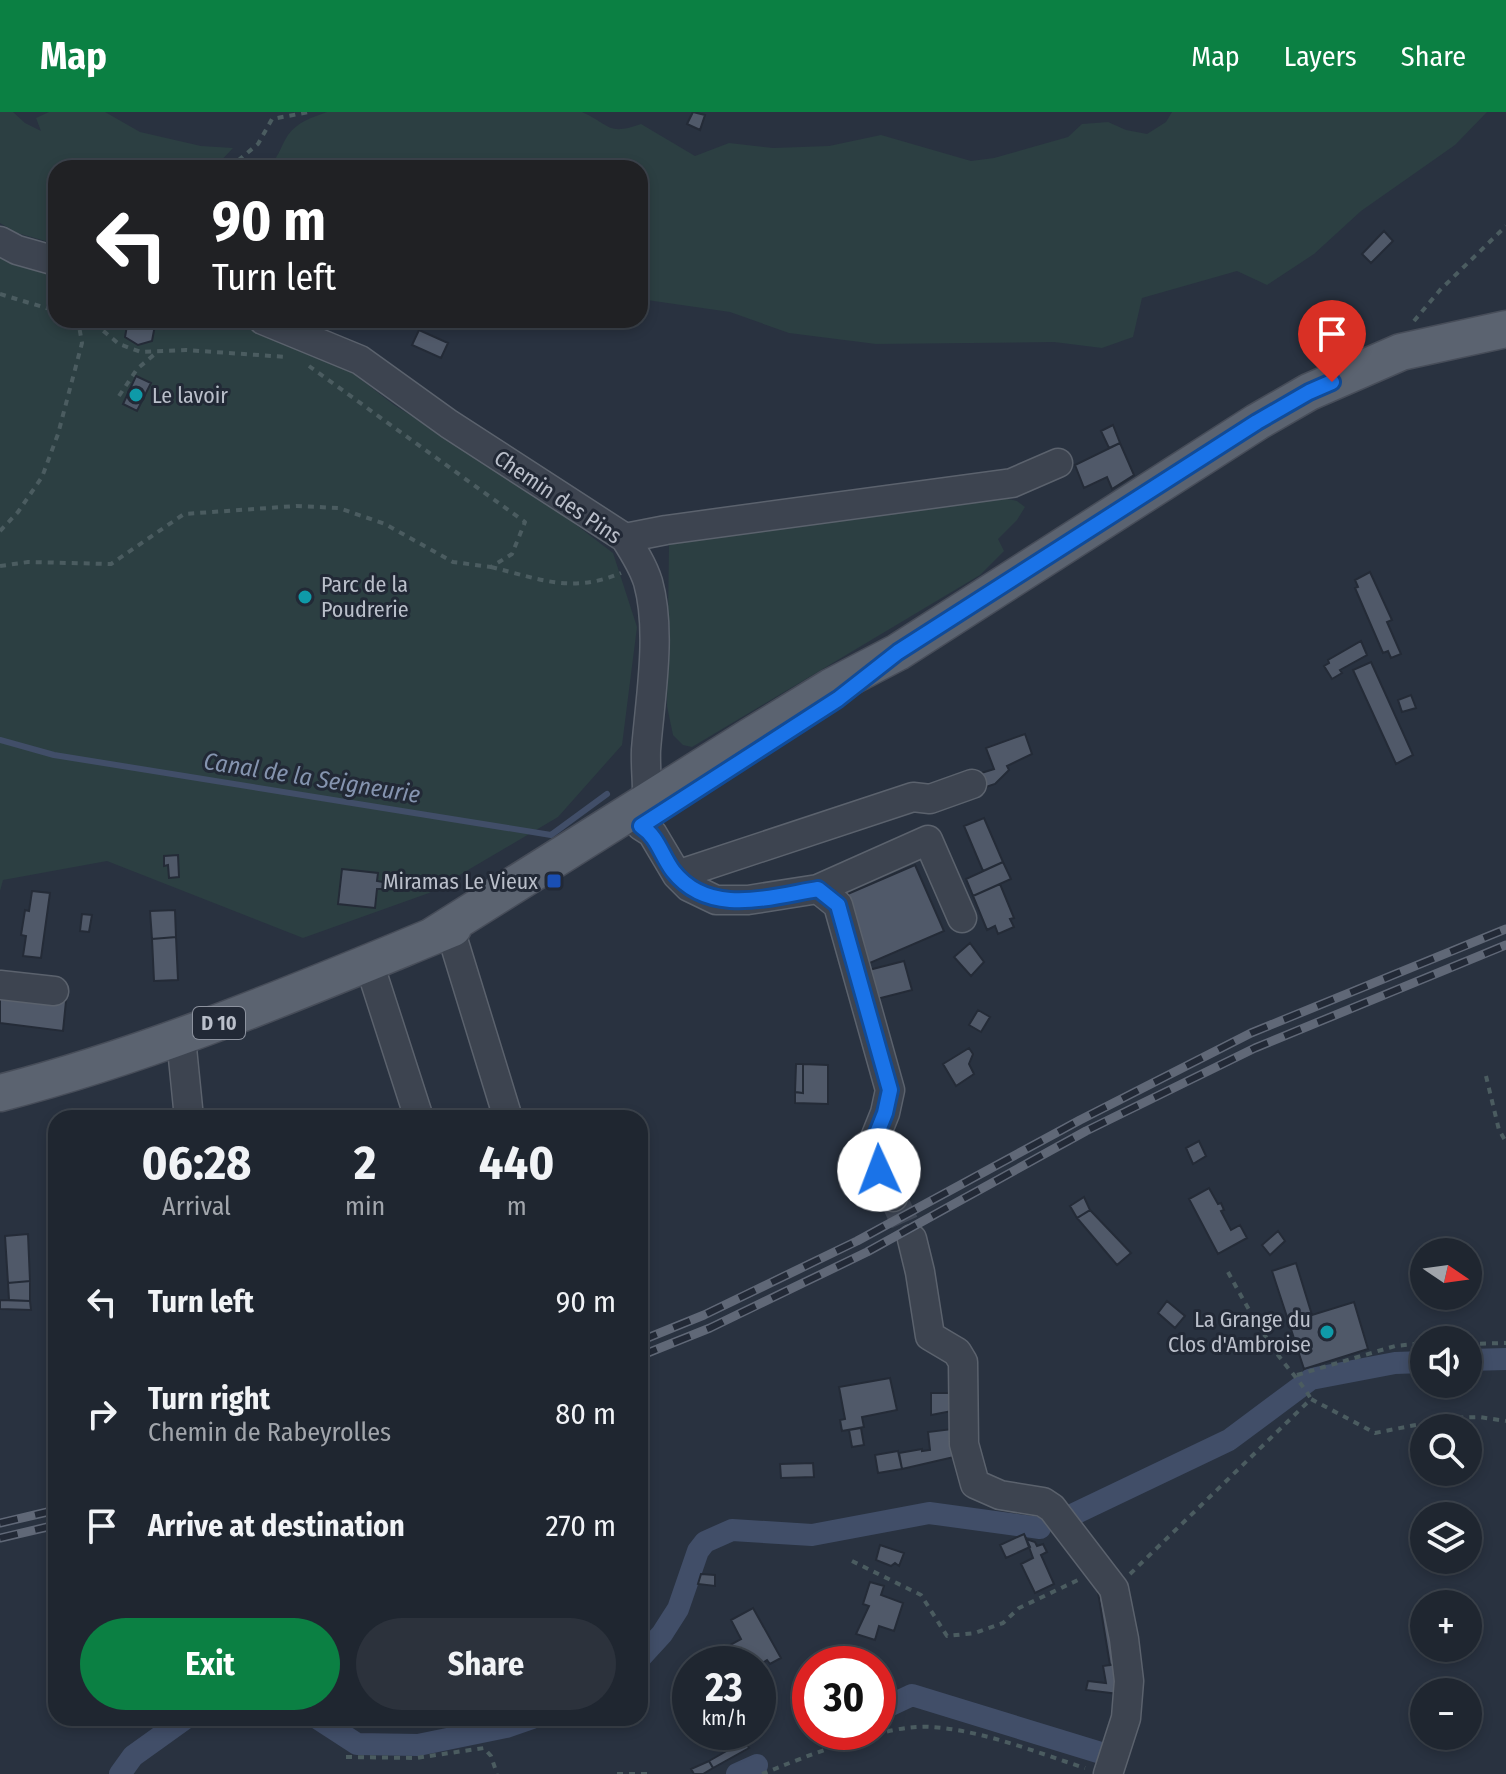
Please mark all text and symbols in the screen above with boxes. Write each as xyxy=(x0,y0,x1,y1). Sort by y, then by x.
text: Map xyxy=(40,33,107,79)
text: Map xyxy=(1191,40,1240,73)
text: Layers xyxy=(1284,40,1357,73)
text: Share xyxy=(1401,40,1466,73)
text: 90 m xyxy=(212,188,326,255)
icon: left xyxy=(80,192,184,296)
text: Turn left xyxy=(212,256,336,300)
pin xyxy=(1298,300,1366,382)
icon: arrive xyxy=(1310,312,1354,356)
place label: Le lavoir xyxy=(152,382,228,409)
marker: Le lavoir xyxy=(127,386,145,404)
street label: Chemin des Pins xyxy=(489,444,627,550)
place label: Parc de la Poudrerie xyxy=(321,571,409,623)
marker: Parc de la Poudrerie xyxy=(296,588,314,606)
water label: Canal de la Seigneurie xyxy=(202,747,422,809)
place label: Miramas Le Vieux xyxy=(383,868,538,895)
marker: Miramas Le Vieux xyxy=(545,872,563,890)
road number: D 10 xyxy=(193,1007,245,1039)
position arrow xyxy=(837,1128,921,1212)
text: 06:28 xyxy=(142,1134,251,1192)
text: 2 xyxy=(354,1134,376,1192)
text: 440 xyxy=(479,1134,554,1192)
text: Arrival xyxy=(162,1191,231,1222)
text: min xyxy=(345,1191,385,1222)
text: m xyxy=(507,1191,527,1222)
north arrow xyxy=(1410,1238,1482,1310)
map controls xyxy=(1410,1238,1482,1750)
icon: left xyxy=(80,1280,124,1324)
text: Turn left xyxy=(148,1284,254,1320)
text: 90 m xyxy=(556,1284,616,1320)
place label: La Grange du Clos d'Ambroise xyxy=(1168,1306,1311,1358)
marker: La Grange du Clos d'Ambroise xyxy=(1318,1323,1336,1341)
button: sound xyxy=(1410,1326,1482,1398)
text: Turn right xyxy=(148,1381,270,1417)
icon: right xyxy=(80,1392,124,1436)
text: 80 m xyxy=(555,1396,616,1432)
button: search xyxy=(1410,1414,1482,1486)
text: Chemin de Rabeyrolles xyxy=(148,1417,391,1448)
button: layers xyxy=(1410,1502,1482,1574)
icon: arrive xyxy=(80,1504,124,1548)
text: Arrive at destination xyxy=(148,1508,405,1544)
text: 270 m xyxy=(545,1508,616,1544)
button: + xyxy=(1410,1590,1482,1662)
button: Exit xyxy=(80,1618,340,1710)
button: Share xyxy=(356,1618,616,1710)
speed limit sign: 30 xyxy=(792,1646,896,1750)
text: 23 xyxy=(705,1664,743,1712)
button: − xyxy=(1410,1678,1482,1750)
text: km/h xyxy=(702,1706,746,1730)

